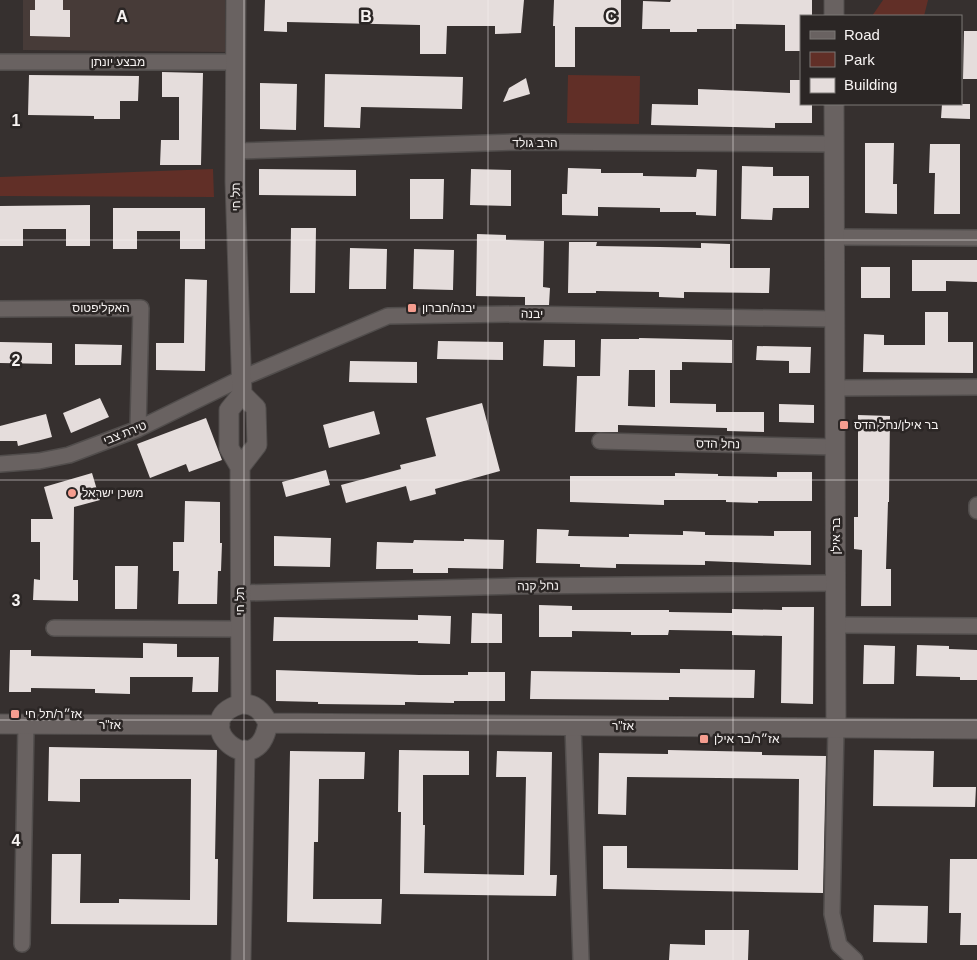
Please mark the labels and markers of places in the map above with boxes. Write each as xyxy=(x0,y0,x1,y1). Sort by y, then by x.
place label: יבנה/חברון xyxy=(422,301,475,315)
marker: יבנה/חברון xyxy=(406,302,418,314)
place label: בר אילן/נחל הדס xyxy=(854,418,938,432)
marker: בר אילן/נחל הדס xyxy=(838,419,850,431)
place label: משכן ישראל xyxy=(82,486,144,500)
marker: משכן ישראל xyxy=(66,487,78,499)
place label: אז״ר/תל חי xyxy=(25,707,83,721)
marker: אז״ר/תל חי xyxy=(9,708,21,720)
place label: אז״ר/בר אילן xyxy=(714,732,780,746)
marker: אז״ר/בר אילן xyxy=(698,733,710,745)

